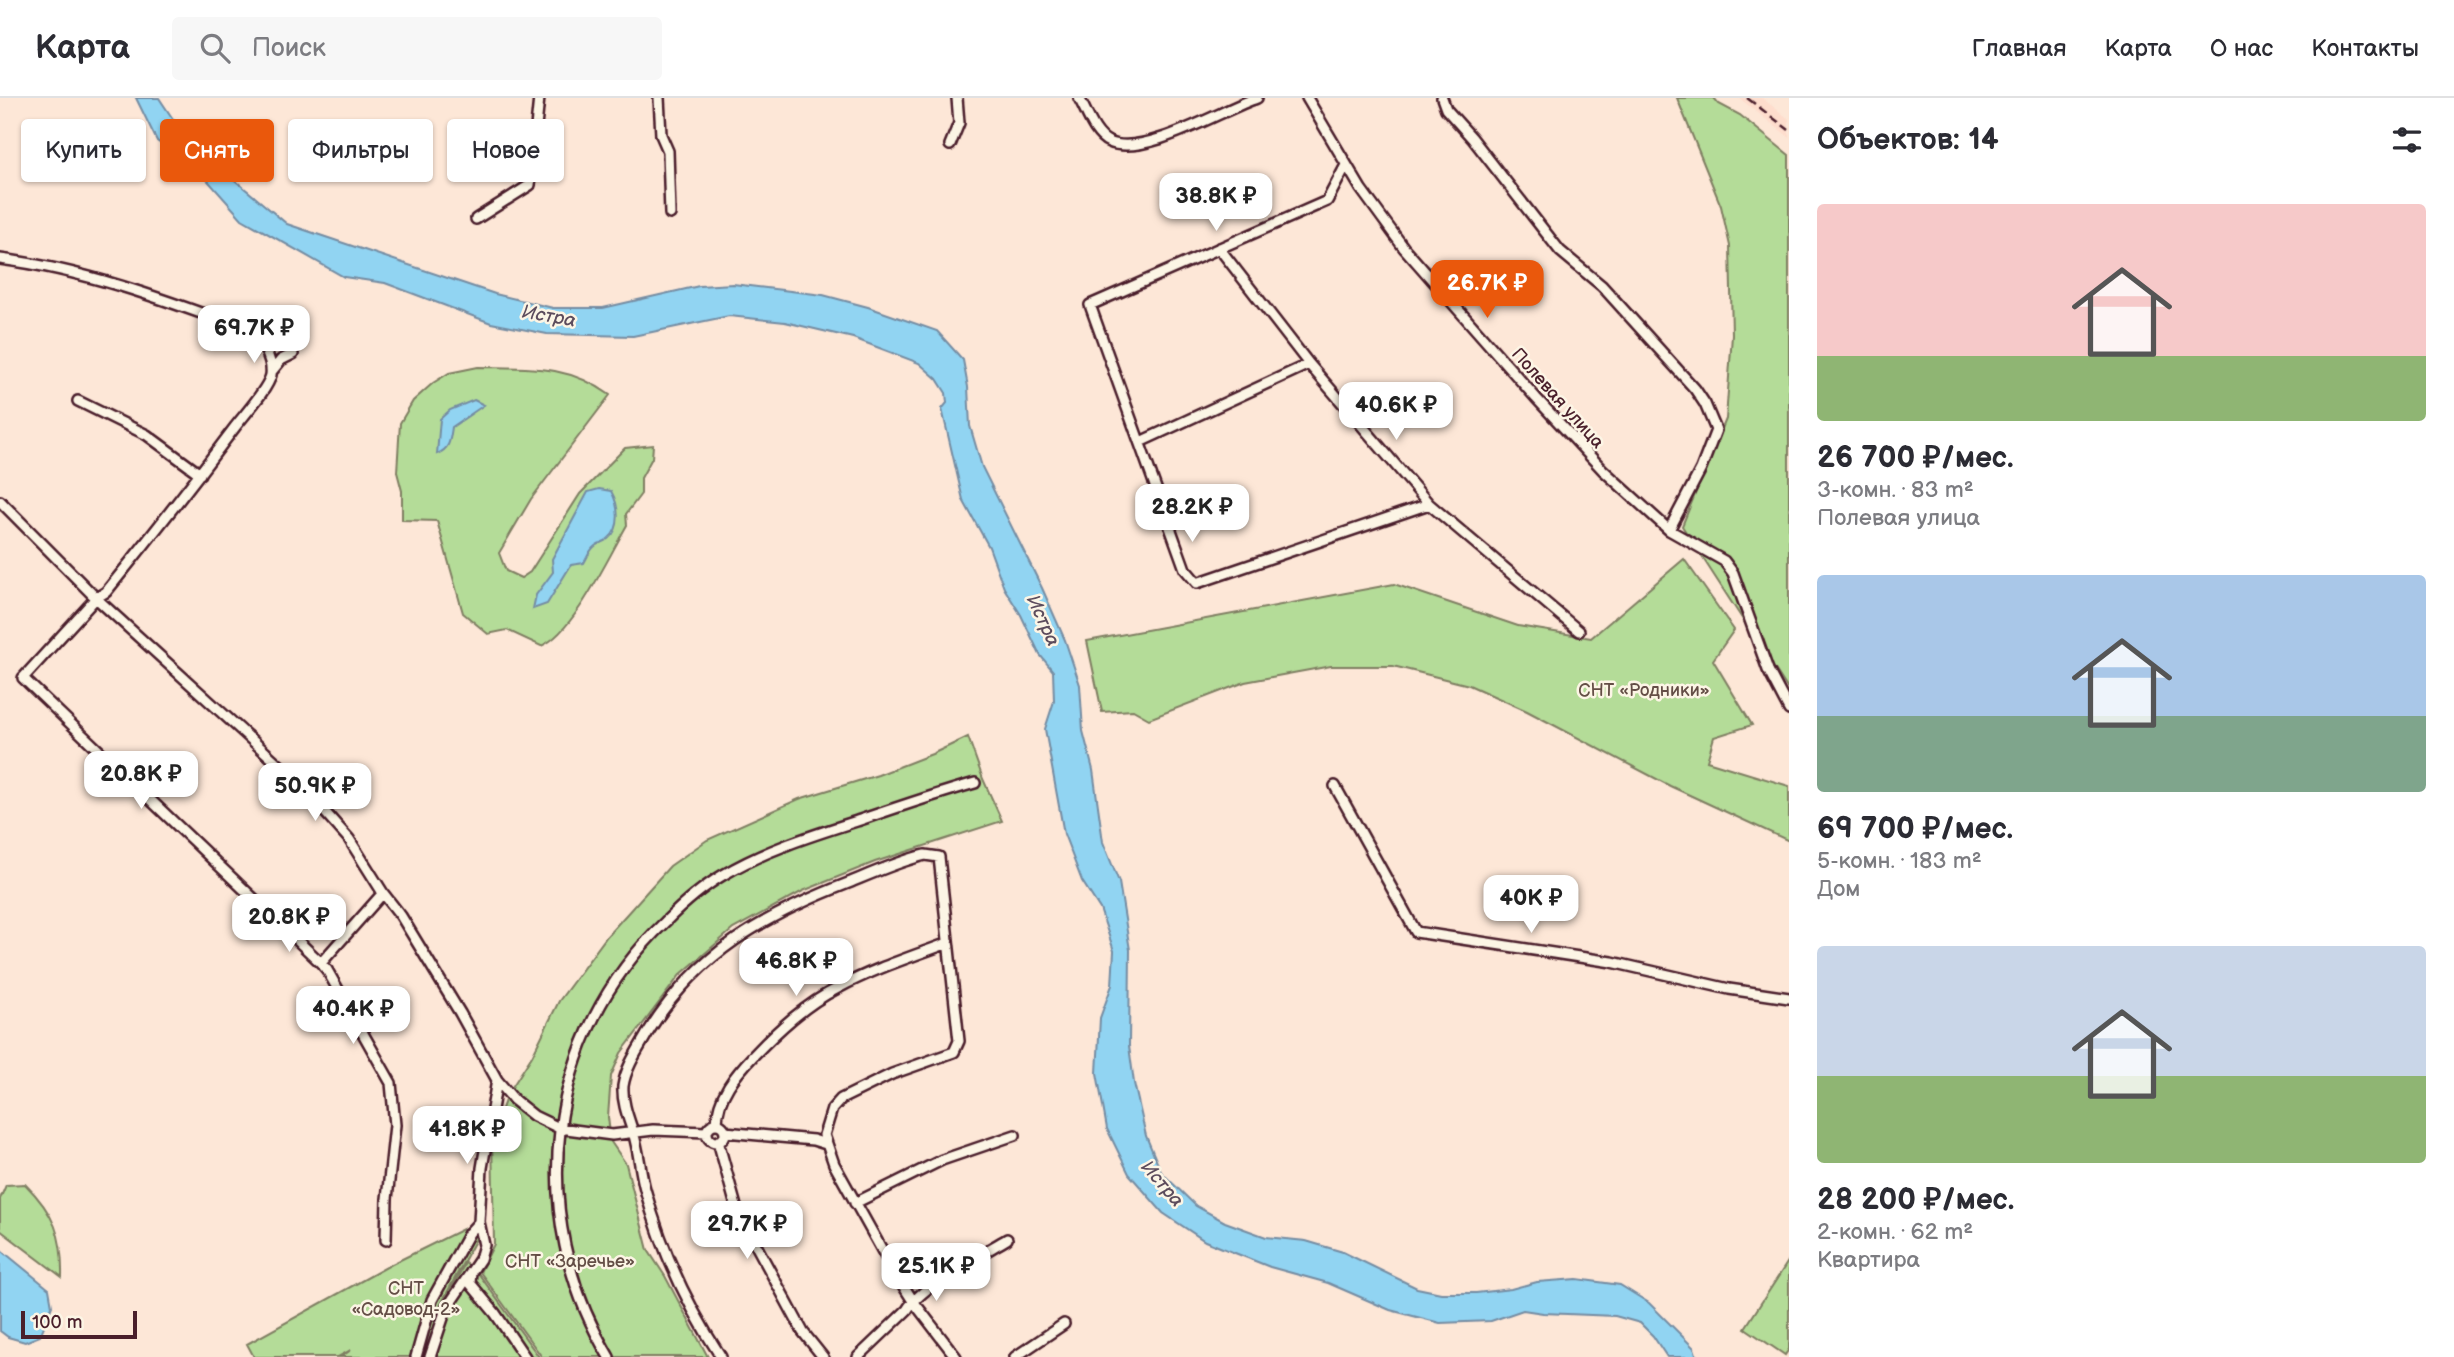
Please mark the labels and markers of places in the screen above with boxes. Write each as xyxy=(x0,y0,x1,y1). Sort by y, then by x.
pin: 38.8K ₽ xyxy=(1151,174,1281,233)
pin: 26.7K ₽ xyxy=(1422,260,1552,320)
pin: 69.7K ₽ xyxy=(189,306,319,365)
pin: 40.6K ₽ xyxy=(1331,382,1461,442)
pin: 28.2K ₽ xyxy=(1127,484,1257,544)
pin: 20.8K ₽ xyxy=(76,752,206,811)
pin: 50.9K ₽ xyxy=(250,764,380,823)
pin: 40K ₽ xyxy=(1482,876,1580,935)
pin: 20.8K ₽ xyxy=(224,894,354,954)
pin: 46.8K ₽ xyxy=(731,939,861,998)
pin: 40.4K ₽ xyxy=(288,986,418,1046)
pin: 41.8K ₽ xyxy=(402,1107,532,1166)
pin: 29.7K ₽ xyxy=(682,1202,812,1261)
pin: 25.1K ₽ xyxy=(871,1244,1001,1303)

